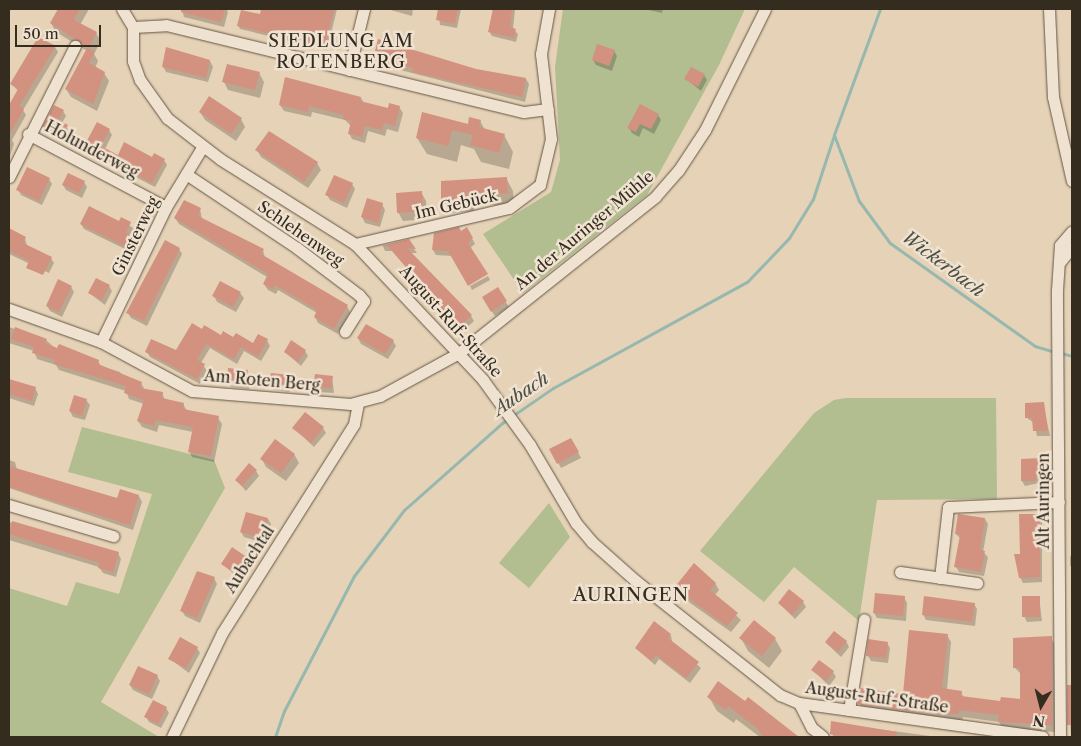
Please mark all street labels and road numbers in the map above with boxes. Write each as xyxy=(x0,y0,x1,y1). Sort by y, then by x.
street label: Holunderweg xyxy=(42,116,142,182)
street label: An der Auringer Mühle xyxy=(510,166,658,294)
street label: Im Gebück xyxy=(413,185,499,223)
street label: Ginsterweg xyxy=(107,193,163,279)
street label: Schlehenweg xyxy=(254,196,348,270)
street label: August-Ruf-Straße xyxy=(396,261,506,381)
street label: Am Roten Berg xyxy=(203,365,321,395)
street label: Alt Auringen xyxy=(1033,453,1053,549)
street label: Aubachtal xyxy=(220,522,278,596)
street label: August-Ruf-Straße xyxy=(804,677,950,717)

